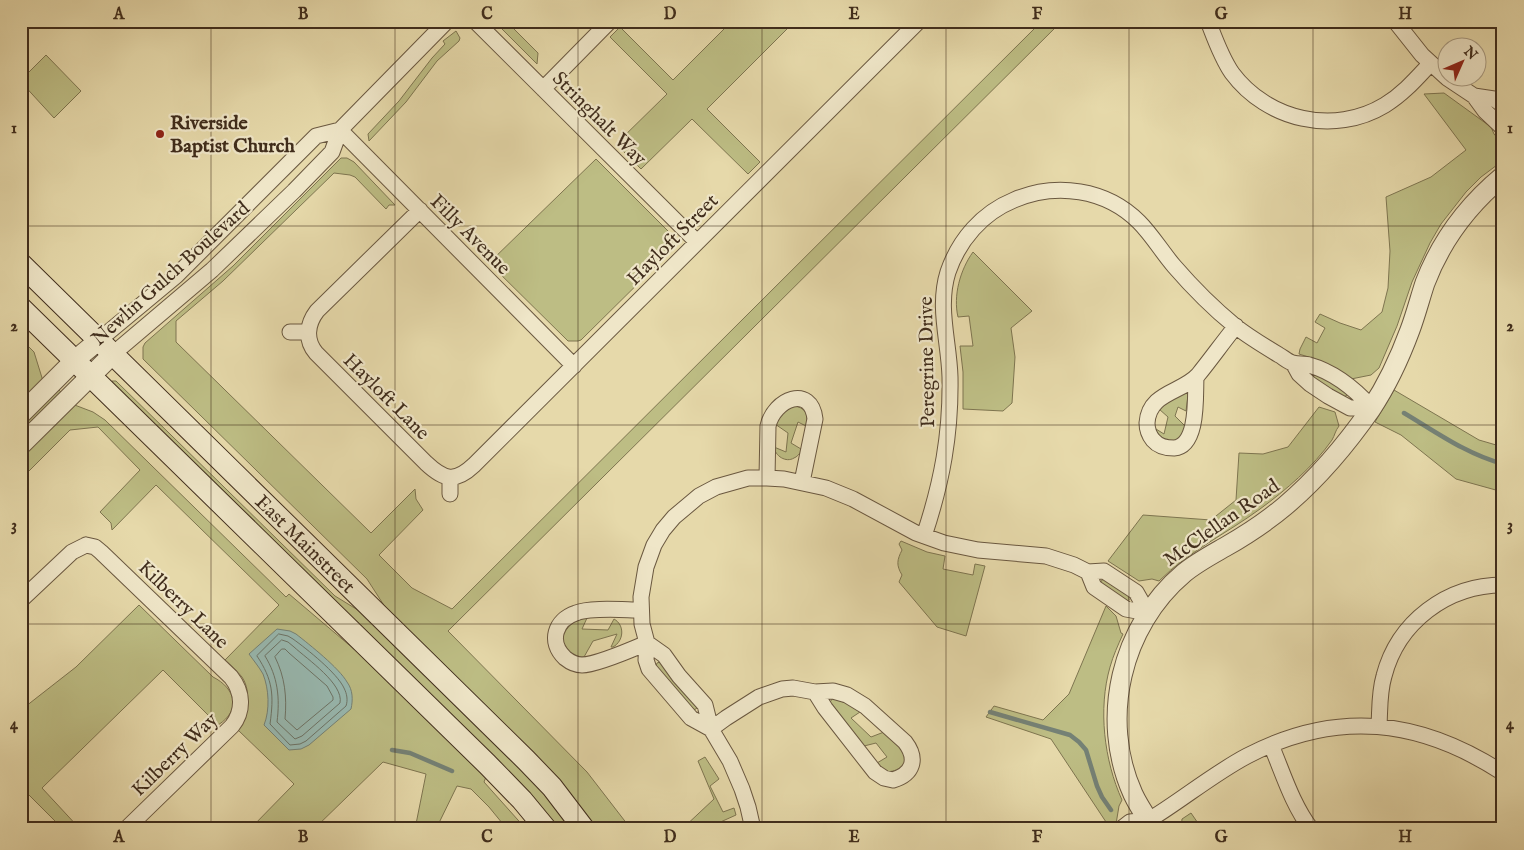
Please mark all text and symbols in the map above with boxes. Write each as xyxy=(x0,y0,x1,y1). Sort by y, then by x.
text: A xyxy=(113,5,126,25)
text: B xyxy=(298,5,309,25)
text: C xyxy=(481,5,493,25)
text: D xyxy=(664,5,677,25)
text: E xyxy=(848,5,860,25)
text: F xyxy=(1032,5,1043,25)
text: G xyxy=(1215,5,1228,25)
text: H xyxy=(1398,5,1412,25)
north arrow xyxy=(1436,38,1486,88)
text: N xyxy=(1459,42,1481,64)
street label: Stringhalt Way xyxy=(546,67,652,172)
place label: Riverside Baptist Church xyxy=(170,111,295,159)
text: 1 xyxy=(11,119,17,139)
text: 1 xyxy=(1507,119,1513,139)
marker: Riverside Baptist Church xyxy=(154,128,166,140)
street label: Filly Avenue xyxy=(424,189,516,281)
street label: Hayloft Street xyxy=(622,189,724,291)
street label: Newlin Gulch Boulevard xyxy=(87,196,256,352)
street label: Peregrine Drive xyxy=(914,296,941,428)
text: 2 xyxy=(10,317,18,337)
text: 2 xyxy=(1506,317,1514,337)
street label: Hayloft Lane xyxy=(337,348,435,446)
street label: McClellan Road xyxy=(1159,474,1285,572)
street label: East Mainstreet xyxy=(249,490,360,599)
text: 3 xyxy=(11,516,17,536)
text: 3 xyxy=(1507,516,1513,536)
street label: Kilberry Lane xyxy=(132,556,234,655)
street label: Kilberry Way xyxy=(127,708,223,802)
text: 4 xyxy=(10,715,19,735)
text: 4 xyxy=(1506,715,1515,735)
text: A xyxy=(113,828,126,848)
text: B xyxy=(298,828,309,848)
text: C xyxy=(481,828,493,848)
text: D xyxy=(664,828,677,848)
text: E xyxy=(848,828,860,848)
text: F xyxy=(1032,828,1043,848)
text: G xyxy=(1215,828,1228,848)
text: H xyxy=(1398,828,1412,848)

